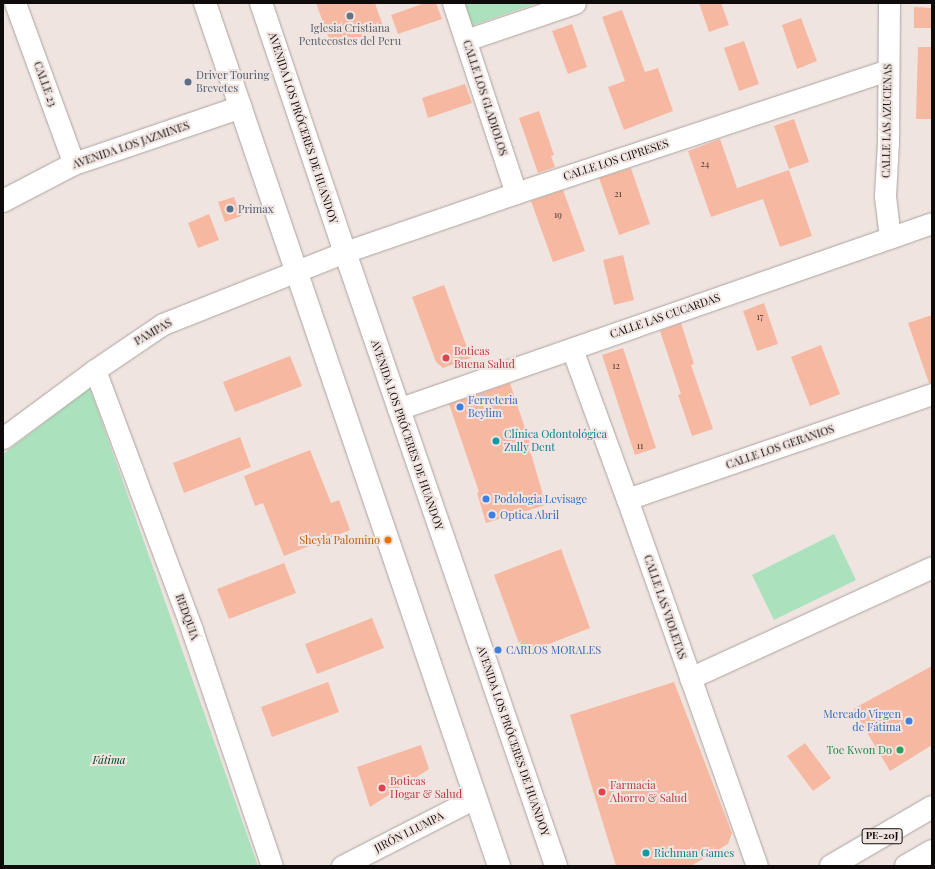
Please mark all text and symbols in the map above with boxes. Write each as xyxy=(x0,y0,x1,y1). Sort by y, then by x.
marker: Iglesia Cristiana Pentecostes del Peru xyxy=(345,11,355,21)
place label: Iglesia Cristiana Pentecostes del Peru xyxy=(299,22,401,48)
street label: AVENIDA LOS PRÓCERES DE HUANDOY xyxy=(266,31,340,225)
street label: CALLE LOS GLADIOLOS xyxy=(460,38,510,158)
street label: CALLE 23 xyxy=(31,60,59,108)
street label: CALLE LAS AZUCENAS xyxy=(879,64,895,178)
place label: Driver Touring Brevetes xyxy=(196,69,270,95)
marker: Driver Touring Brevetes xyxy=(183,77,193,87)
street label: AVENIDA LOS JAZMINES xyxy=(71,119,191,171)
street label: CALLE LOS CIPRESES xyxy=(562,137,670,183)
house number: 24 xyxy=(701,158,709,168)
house number: 21 xyxy=(614,188,622,198)
place label: Primax xyxy=(238,202,274,216)
marker: Primax xyxy=(225,204,235,214)
house number: 19 xyxy=(554,209,562,219)
street label: CALLE LAS CUCARDAS xyxy=(608,291,722,341)
house number: 17 xyxy=(757,311,763,321)
street label: PAMPAS xyxy=(132,316,174,348)
street label: AVENIDA LOS PRÓCERES DE HUANDOY xyxy=(368,338,446,532)
place label: Boticas Buena Salud xyxy=(454,345,515,371)
marker: Boticas Buena Salud xyxy=(441,353,451,363)
house number: 12 xyxy=(612,360,620,370)
place label: Ferreteria Beylim xyxy=(468,394,518,420)
marker: Ferreteria Beylim xyxy=(455,402,465,412)
street label: CALLE LOS GERANIOS xyxy=(724,422,836,472)
place label: Clínica Odontológica Zully Dent xyxy=(504,428,607,454)
marker: Clínica Odontológica Zully Dent xyxy=(491,436,501,446)
house number: 11 xyxy=(637,440,643,450)
place label: Podologia Levisage xyxy=(494,492,587,506)
marker: Podologia Levisage xyxy=(481,494,491,504)
place label: Optica Abril xyxy=(500,508,560,522)
marker: Optica Abril xyxy=(487,510,497,520)
place label: Sheyla Palomino xyxy=(299,533,380,547)
marker: Sheyla Palomino xyxy=(383,535,393,545)
street label: CALLE LAS VIOLETAS xyxy=(641,553,689,661)
street label: REDQUIA xyxy=(173,592,201,642)
place label: CARLOS MORALES xyxy=(506,643,601,657)
street label: AVENIDA LOS PRÓCERES DE HUANDOY xyxy=(474,644,552,838)
marker: CARLOS MORALES xyxy=(493,645,503,655)
place label: Mercado Virgen de Fátima xyxy=(823,708,901,734)
marker: Mercado Virgen de Fátima xyxy=(904,716,914,726)
place label: Toe Kwon Do xyxy=(826,743,892,757)
marker: Toe Kwon Do xyxy=(895,745,905,755)
park label: Fátima xyxy=(92,753,126,767)
place label: Boticas Hogar & Salud xyxy=(390,775,462,801)
place label: Farmacia Ahorro & Salud xyxy=(610,779,687,805)
marker: Boticas Hogar & Salud xyxy=(377,783,387,793)
marker: Farmacia Ahorro & Salud xyxy=(597,787,607,797)
street label: JIRÓN LLUMPA xyxy=(372,809,446,855)
road number: PE-20J xyxy=(861,828,903,844)
place label: Richman Games xyxy=(654,846,734,860)
marker: Richman Games xyxy=(641,848,651,858)

